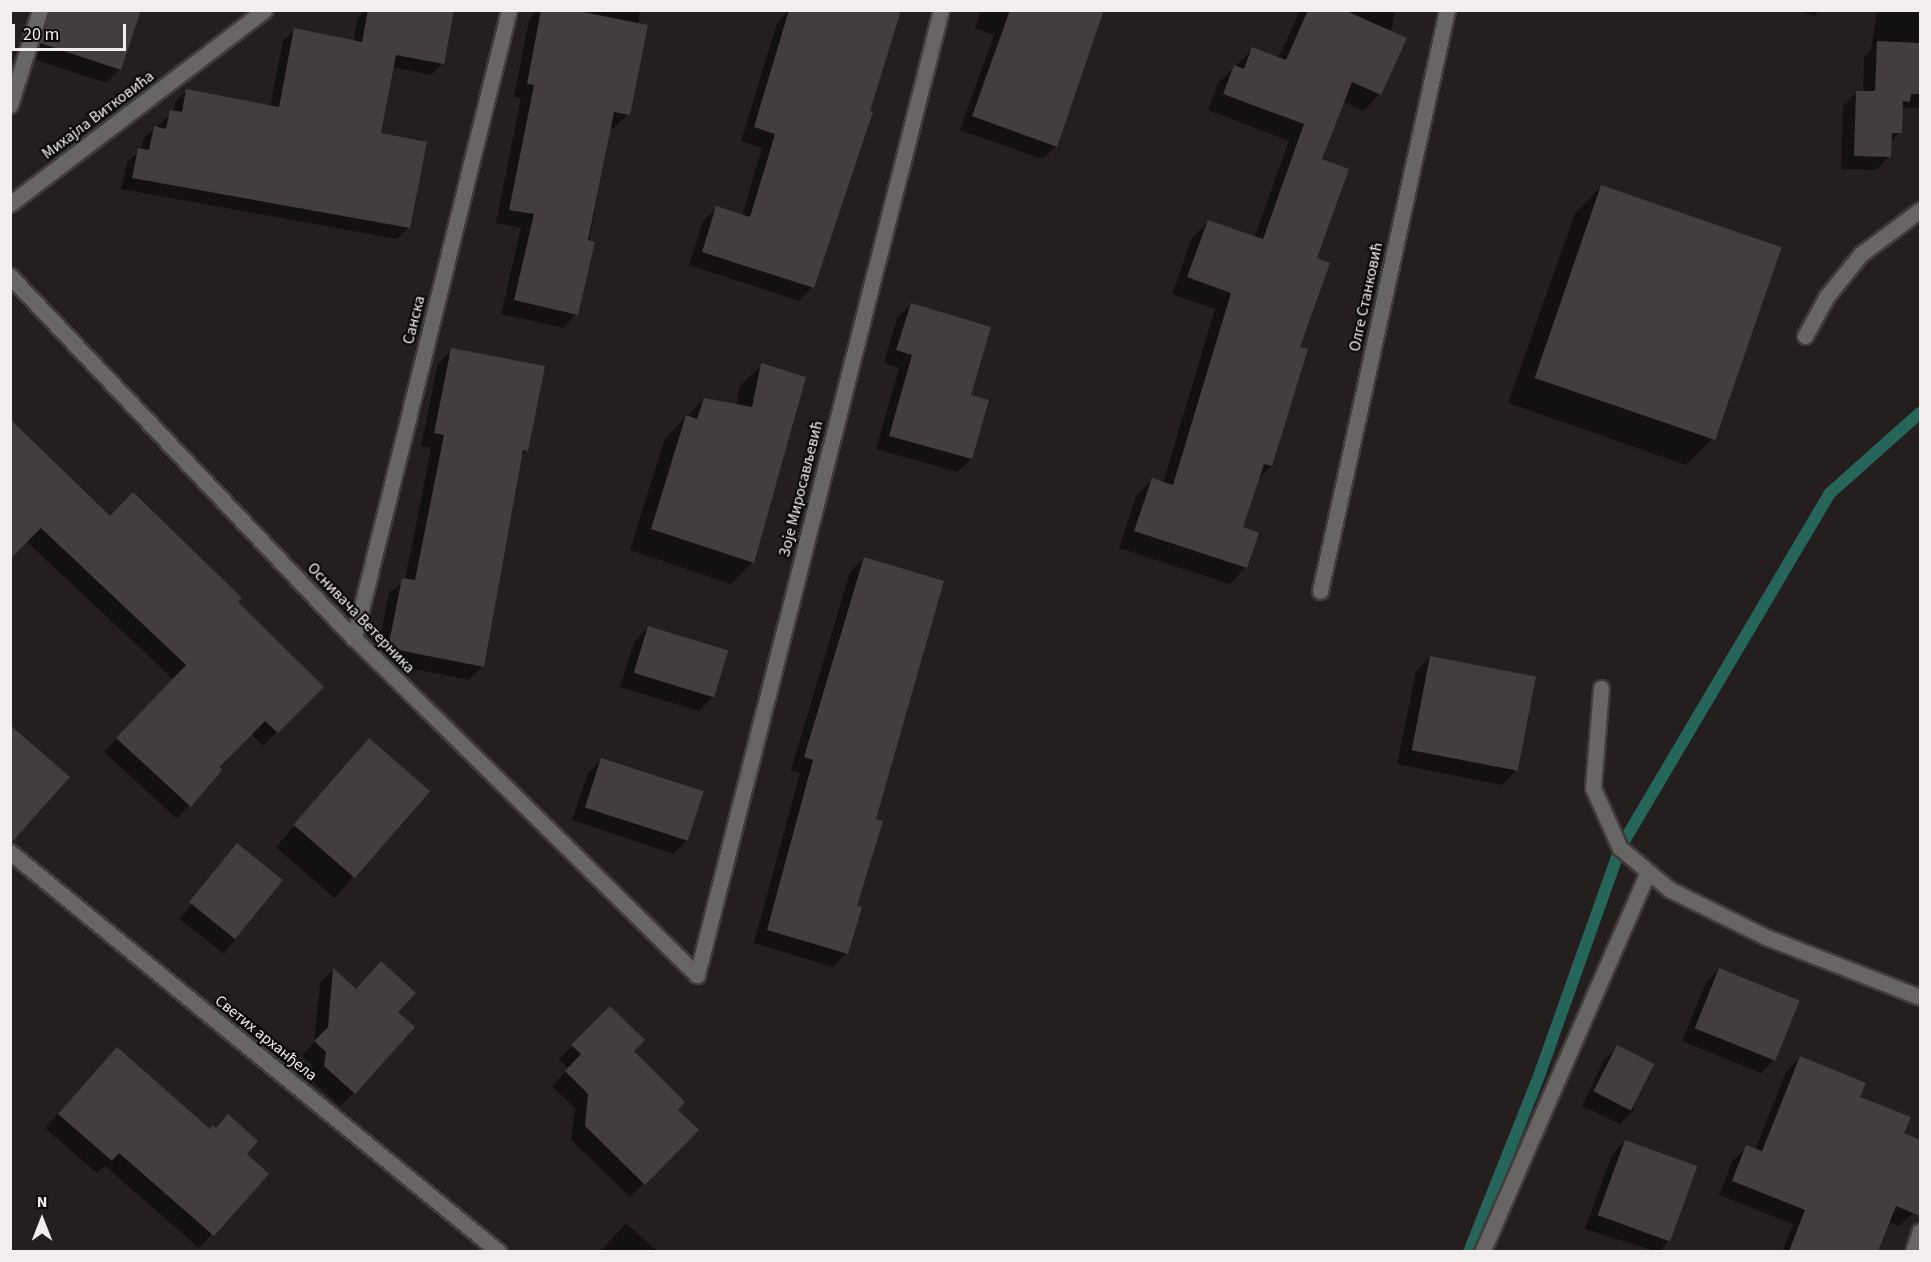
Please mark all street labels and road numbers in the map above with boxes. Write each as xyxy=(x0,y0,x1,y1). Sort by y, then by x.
street label: Михајла Витковића xyxy=(38,67,158,163)
street label: Олге Станковић xyxy=(1345,241,1387,353)
street label: Санска xyxy=(399,294,429,346)
street label: Зоје Миросављевић xyxy=(775,419,827,559)
street label: Оснивача Ветерника xyxy=(303,559,419,677)
street label: Светих арханђела xyxy=(211,991,321,1085)

